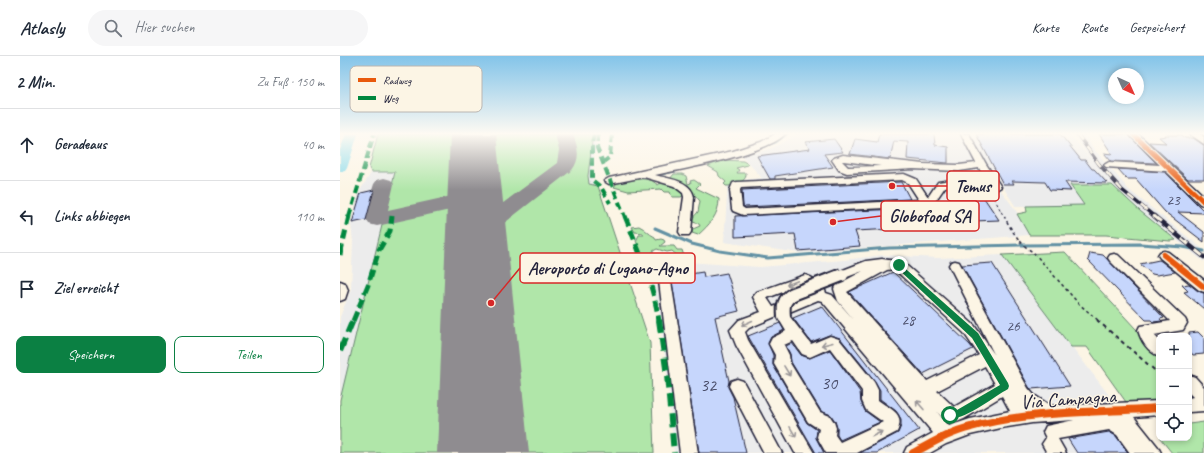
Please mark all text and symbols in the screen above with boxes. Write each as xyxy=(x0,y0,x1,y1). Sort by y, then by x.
search box xyxy=(88,10,368,46)
text: Atlasly xyxy=(20,16,64,40)
icon: search xyxy=(102,17,124,39)
text: Hier suchen xyxy=(134,18,195,37)
text: Karte xyxy=(1032,19,1059,36)
text: Route xyxy=(1081,19,1107,36)
text: Gespeichert xyxy=(1129,19,1184,36)
legend xyxy=(350,66,482,112)
north arrow xyxy=(1108,68,1144,104)
text: 2 Min. xyxy=(16,72,55,93)
text: Radweg xyxy=(383,73,412,87)
text: Zu Fuß · 150 m xyxy=(257,74,324,90)
text: Weg xyxy=(383,91,400,105)
icon: ahead xyxy=(16,134,38,156)
text: Geradeaus xyxy=(54,135,107,154)
text: 40 m xyxy=(302,137,324,153)
callout: Temus xyxy=(947,171,999,201)
text: Temus xyxy=(955,175,993,197)
house number: 23 xyxy=(1166,191,1181,210)
callout: Globofood SA xyxy=(881,201,979,231)
text: Globofood SA xyxy=(889,205,973,227)
icon: left xyxy=(16,206,38,228)
text: Links abbiegen xyxy=(54,207,130,226)
text: 110 m xyxy=(296,209,324,225)
callout: Aeroporto di Lugano-Agno xyxy=(520,253,695,283)
route end xyxy=(890,256,908,274)
text: Aeroporto di Lugano-Agno xyxy=(528,257,689,279)
icon: arrive xyxy=(16,278,38,300)
text: Ziel erreicht xyxy=(54,279,117,298)
one-way arrow xyxy=(787,280,799,288)
house number: 28 xyxy=(901,311,916,330)
house number: 26 xyxy=(1006,317,1021,336)
one-way arrow xyxy=(742,320,754,327)
map controls xyxy=(1156,333,1192,441)
button: + xyxy=(1156,333,1192,369)
button: Speichern xyxy=(16,336,166,373)
button: Teilen xyxy=(174,336,324,373)
one-way arrow xyxy=(821,341,834,349)
one-way arrow xyxy=(783,365,791,377)
button: − xyxy=(1156,369,1192,405)
house number: 30 xyxy=(821,372,839,394)
house number: 32 xyxy=(700,374,718,396)
street label: Via Campagna xyxy=(1019,383,1119,415)
one-way arrow xyxy=(916,400,925,411)
button: locate xyxy=(1156,405,1192,441)
route start xyxy=(941,406,959,424)
one-way arrow xyxy=(790,426,798,438)
one-way arrow xyxy=(871,430,883,437)

